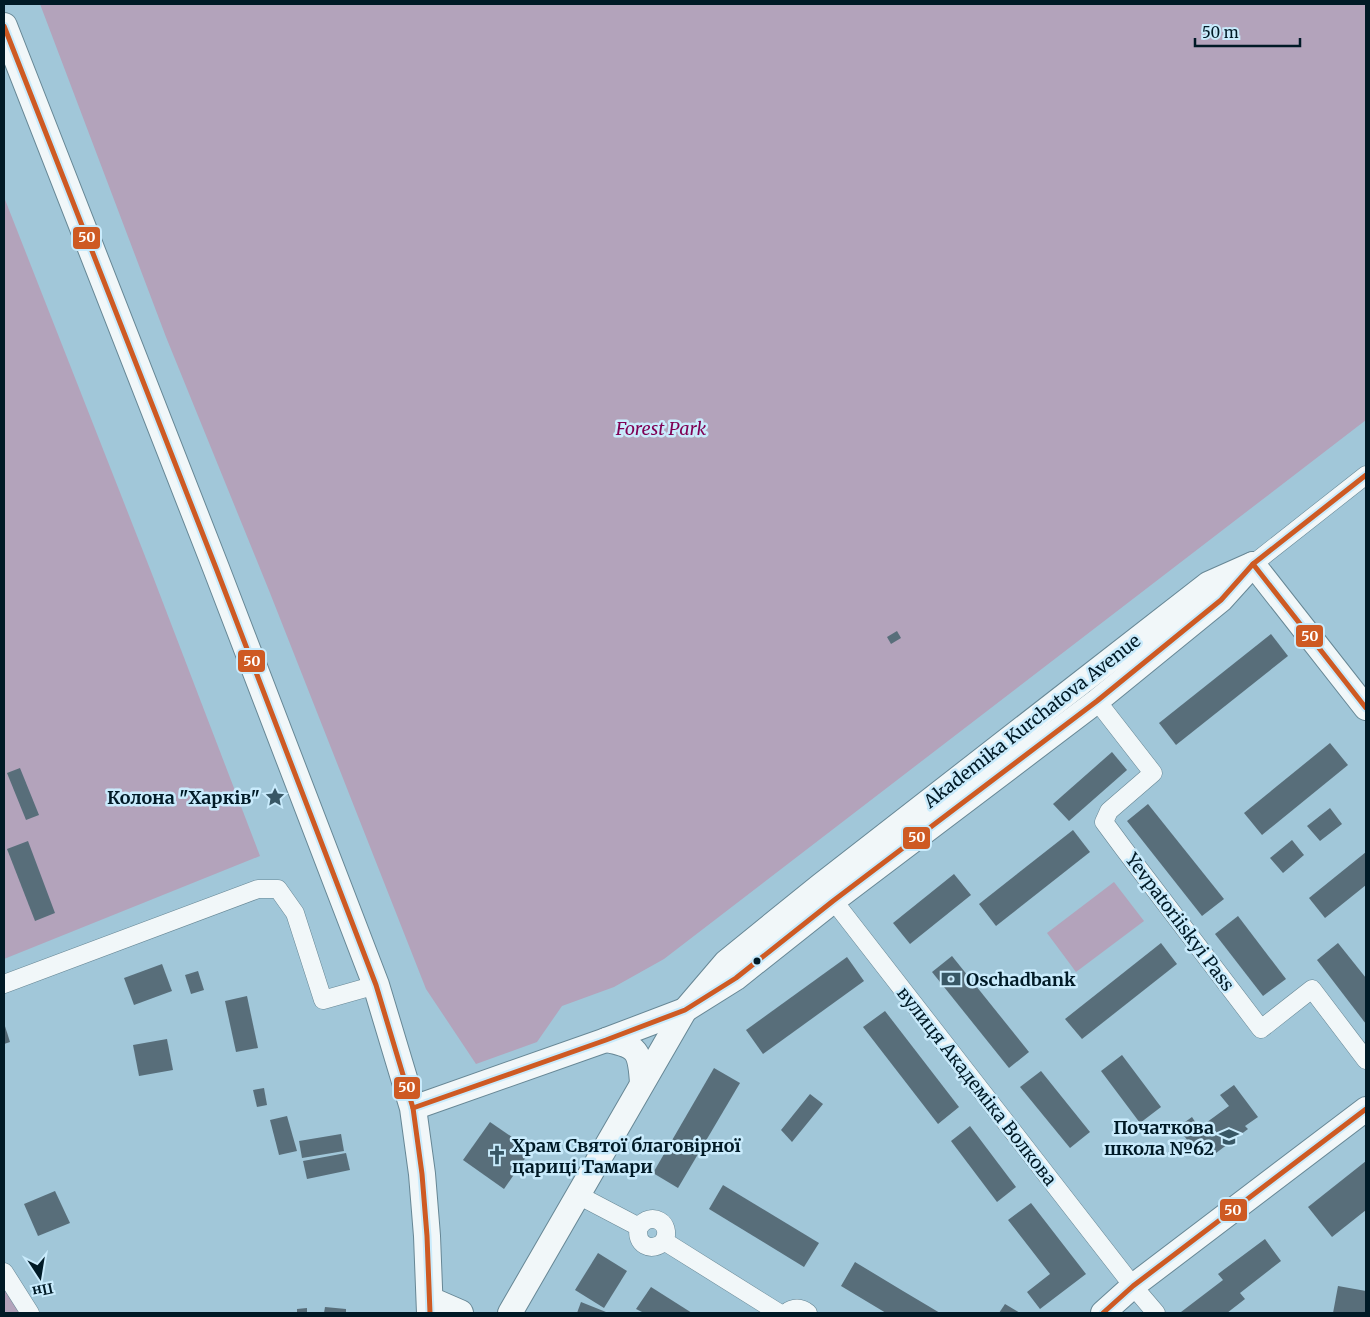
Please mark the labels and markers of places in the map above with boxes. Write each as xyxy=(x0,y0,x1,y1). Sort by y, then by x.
place label: Колона "Харків" xyxy=(107,786,260,809)
place icon: Колона "Харків" xyxy=(264,786,286,808)
unlabelled marker xyxy=(752,956,762,966)
bank icon: Oschadbank xyxy=(940,968,962,990)
place label: Oschadbank xyxy=(966,968,1076,991)
place label: Початкова школа №62 xyxy=(1104,1116,1214,1160)
school or university icon: Початкова школа №62 xyxy=(1218,1126,1240,1148)
place label: Храм Святої благовірної цариці Тамари xyxy=(512,1134,741,1178)
church icon: Храм Святої благовірної цариці Тамари xyxy=(486,1144,508,1166)

